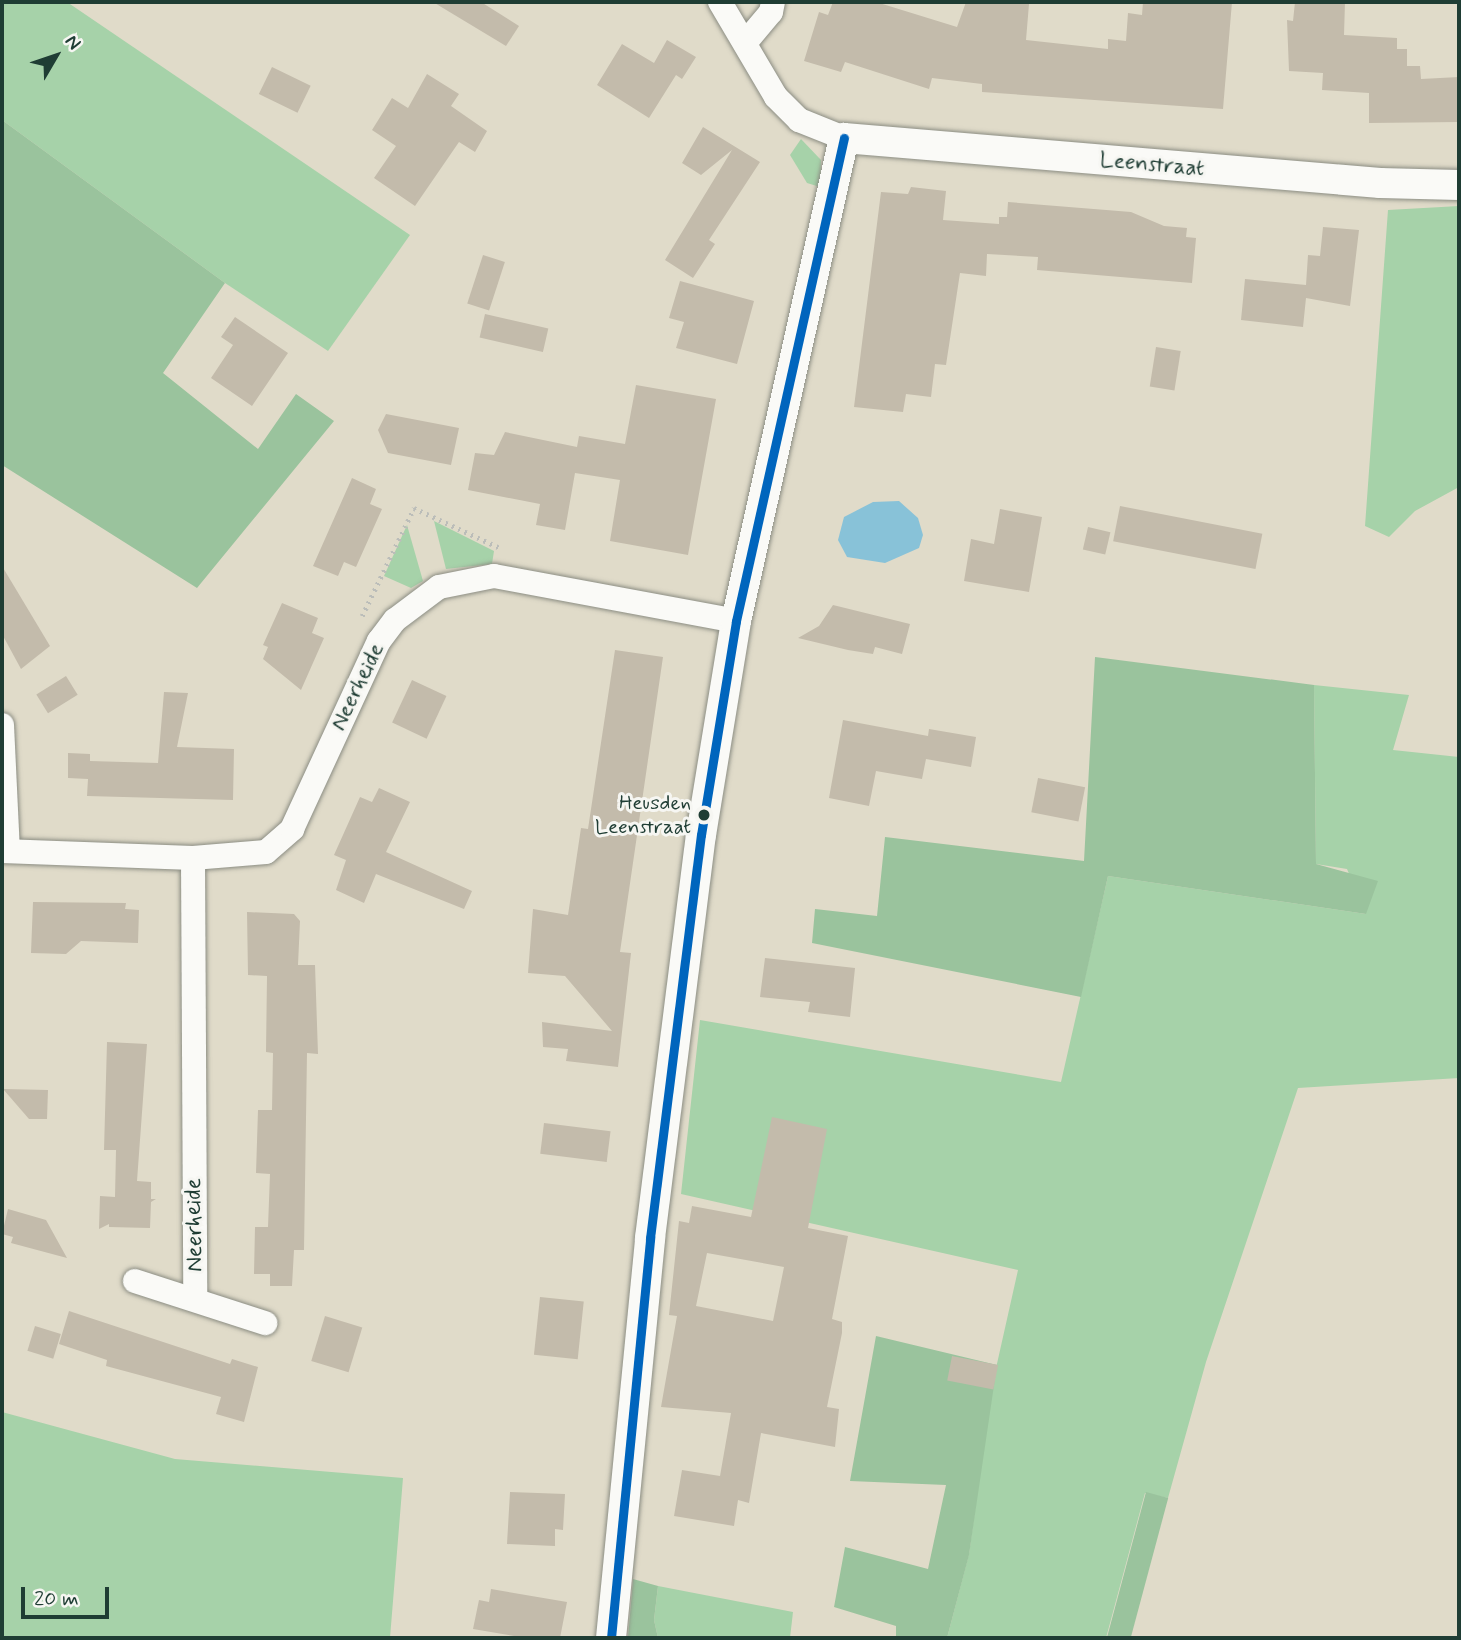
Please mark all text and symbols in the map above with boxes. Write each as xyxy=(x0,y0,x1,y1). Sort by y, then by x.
north arrow xyxy=(21,21,91,91)
text: N xyxy=(59,30,86,55)
street label: Leenstraat xyxy=(1098,147,1206,183)
street label: Neerheide xyxy=(325,639,391,735)
place label: Heusden Leenstraat xyxy=(595,790,691,840)
marker: Heusden Leenstraat xyxy=(697,808,711,822)
street label: Neerheide xyxy=(180,1178,210,1272)
scale bar xyxy=(24,1574,112,1618)
text: 20 m xyxy=(34,1585,79,1613)

